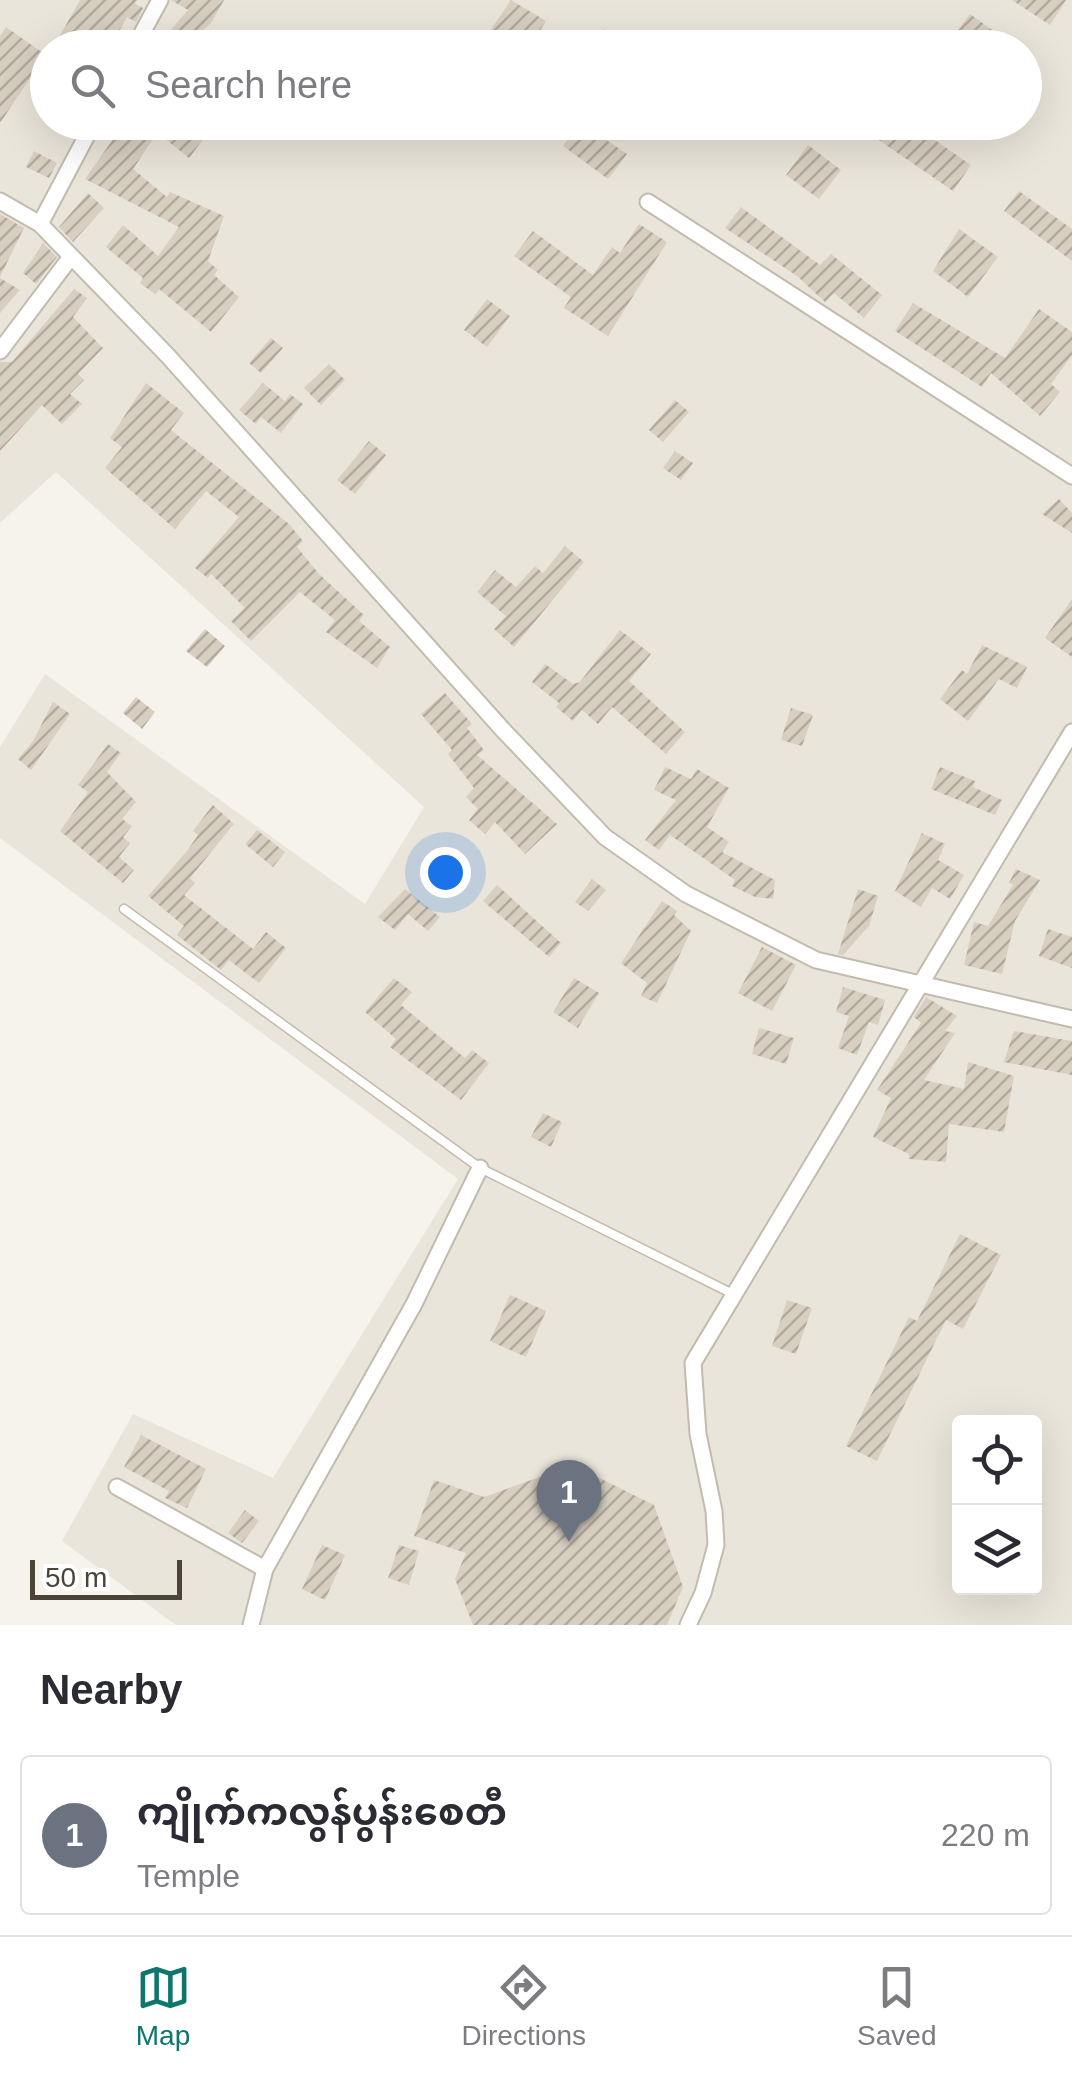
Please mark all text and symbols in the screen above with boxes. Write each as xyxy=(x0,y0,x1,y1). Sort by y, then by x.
search box xyxy=(30,30,1042,140)
icon: search xyxy=(65,58,120,113)
text: Search here xyxy=(145,64,352,106)
your location xyxy=(420,847,471,898)
map controls xyxy=(952,1415,1042,1595)
button: locate xyxy=(952,1415,1042,1505)
pin: 1 xyxy=(536,1460,602,1542)
button: layers xyxy=(952,1505,1042,1595)
scale bar xyxy=(30,1555,182,1600)
text: 50 m xyxy=(45,1562,107,1593)
text: Nearby xyxy=(40,1666,182,1713)
text: ကျိုက်ကလွန်ပွန်းစေတီ xyxy=(137,1791,507,1833)
text: 1 xyxy=(66,1817,83,1853)
text: 220 m xyxy=(941,1817,1030,1853)
text: Temple xyxy=(137,1858,240,1894)
tab: Map xyxy=(136,1960,191,2052)
tab: Directions xyxy=(462,1960,586,2052)
tab: Saved xyxy=(857,1960,936,2052)

